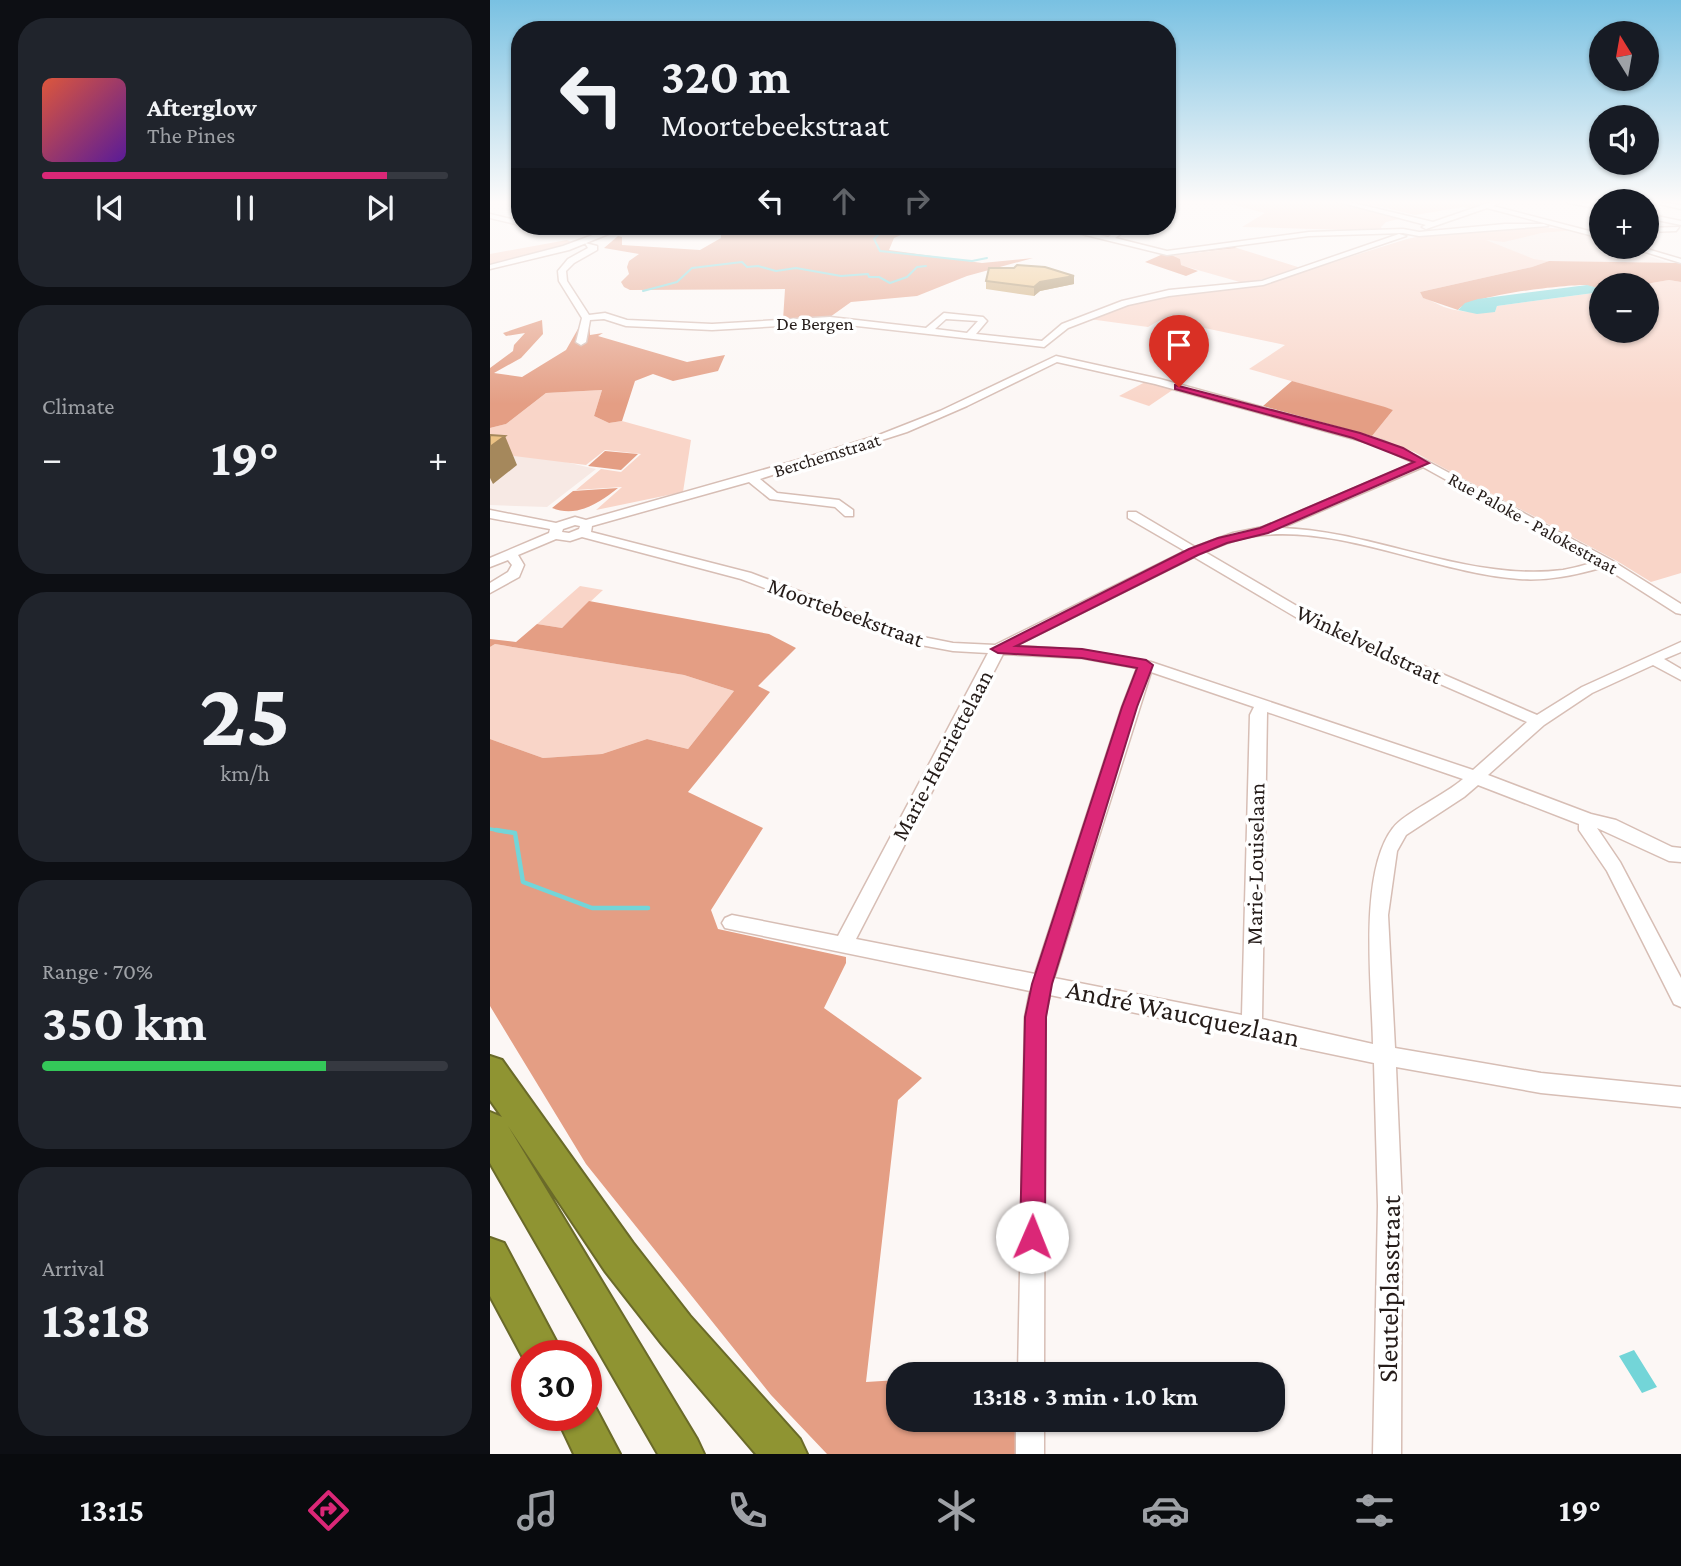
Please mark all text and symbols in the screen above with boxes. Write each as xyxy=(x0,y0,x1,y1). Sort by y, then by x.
north arrow xyxy=(1589,21,1659,91)
map controls xyxy=(1589,21,1659,343)
icon: left xyxy=(546,49,637,140)
text: 320 m xyxy=(661,49,790,104)
text: Afterglow xyxy=(147,93,257,122)
button: sound xyxy=(1589,105,1659,175)
text: Moortebeekstraat xyxy=(661,107,889,143)
text: The Pines xyxy=(147,122,235,148)
icon: left xyxy=(752,182,790,220)
icon: ahead xyxy=(825,182,863,220)
icon: right xyxy=(898,182,936,220)
icon: previous xyxy=(91,189,129,227)
icon: pause xyxy=(226,189,264,227)
icon: next xyxy=(361,189,399,227)
button: + xyxy=(1589,189,1659,259)
button: − xyxy=(1589,273,1659,343)
street label: De Bergen xyxy=(776,313,854,334)
pin xyxy=(1149,315,1209,387)
icon: arrive xyxy=(1160,326,1198,364)
text: Climate xyxy=(42,393,114,419)
text: 19° xyxy=(211,428,279,486)
street label: Berchemstraat xyxy=(771,429,884,481)
text: − xyxy=(42,437,62,479)
text: + xyxy=(428,437,448,479)
street label: Rue Paloke - Palokestraat xyxy=(1445,468,1622,579)
street label: Moortebeekstraat xyxy=(765,572,928,652)
street label: Winkelveldstraat xyxy=(1292,599,1446,689)
text: 25 xyxy=(200,663,291,765)
street label: Marie-Henriettelaan xyxy=(886,665,998,845)
text: km/h xyxy=(220,760,270,786)
street label: Marie-Louiselaan xyxy=(1241,782,1269,946)
text: Range · 70% xyxy=(42,958,153,984)
street label: André Waucquezlaan xyxy=(1063,973,1303,1053)
text: 350 km xyxy=(42,993,207,1051)
street label: Sleutelplasstraat xyxy=(1372,1194,1406,1383)
position arrow xyxy=(995,1200,1069,1274)
text: Arrival xyxy=(42,1255,105,1281)
text: 13:18 xyxy=(42,1290,151,1348)
speed limit sign: 30 xyxy=(511,1340,602,1431)
text: 13:18 · 3 min · 1.0 km xyxy=(973,1382,1198,1411)
icon: directions xyxy=(304,1486,353,1535)
icon: music xyxy=(513,1486,562,1535)
icon: phone xyxy=(723,1486,772,1535)
icon: climate xyxy=(932,1486,981,1535)
icon: car xyxy=(1141,1486,1190,1535)
icon: filters xyxy=(1350,1486,1399,1535)
text: 13:15 xyxy=(80,1492,144,1528)
text: 19° xyxy=(1559,1492,1601,1528)

